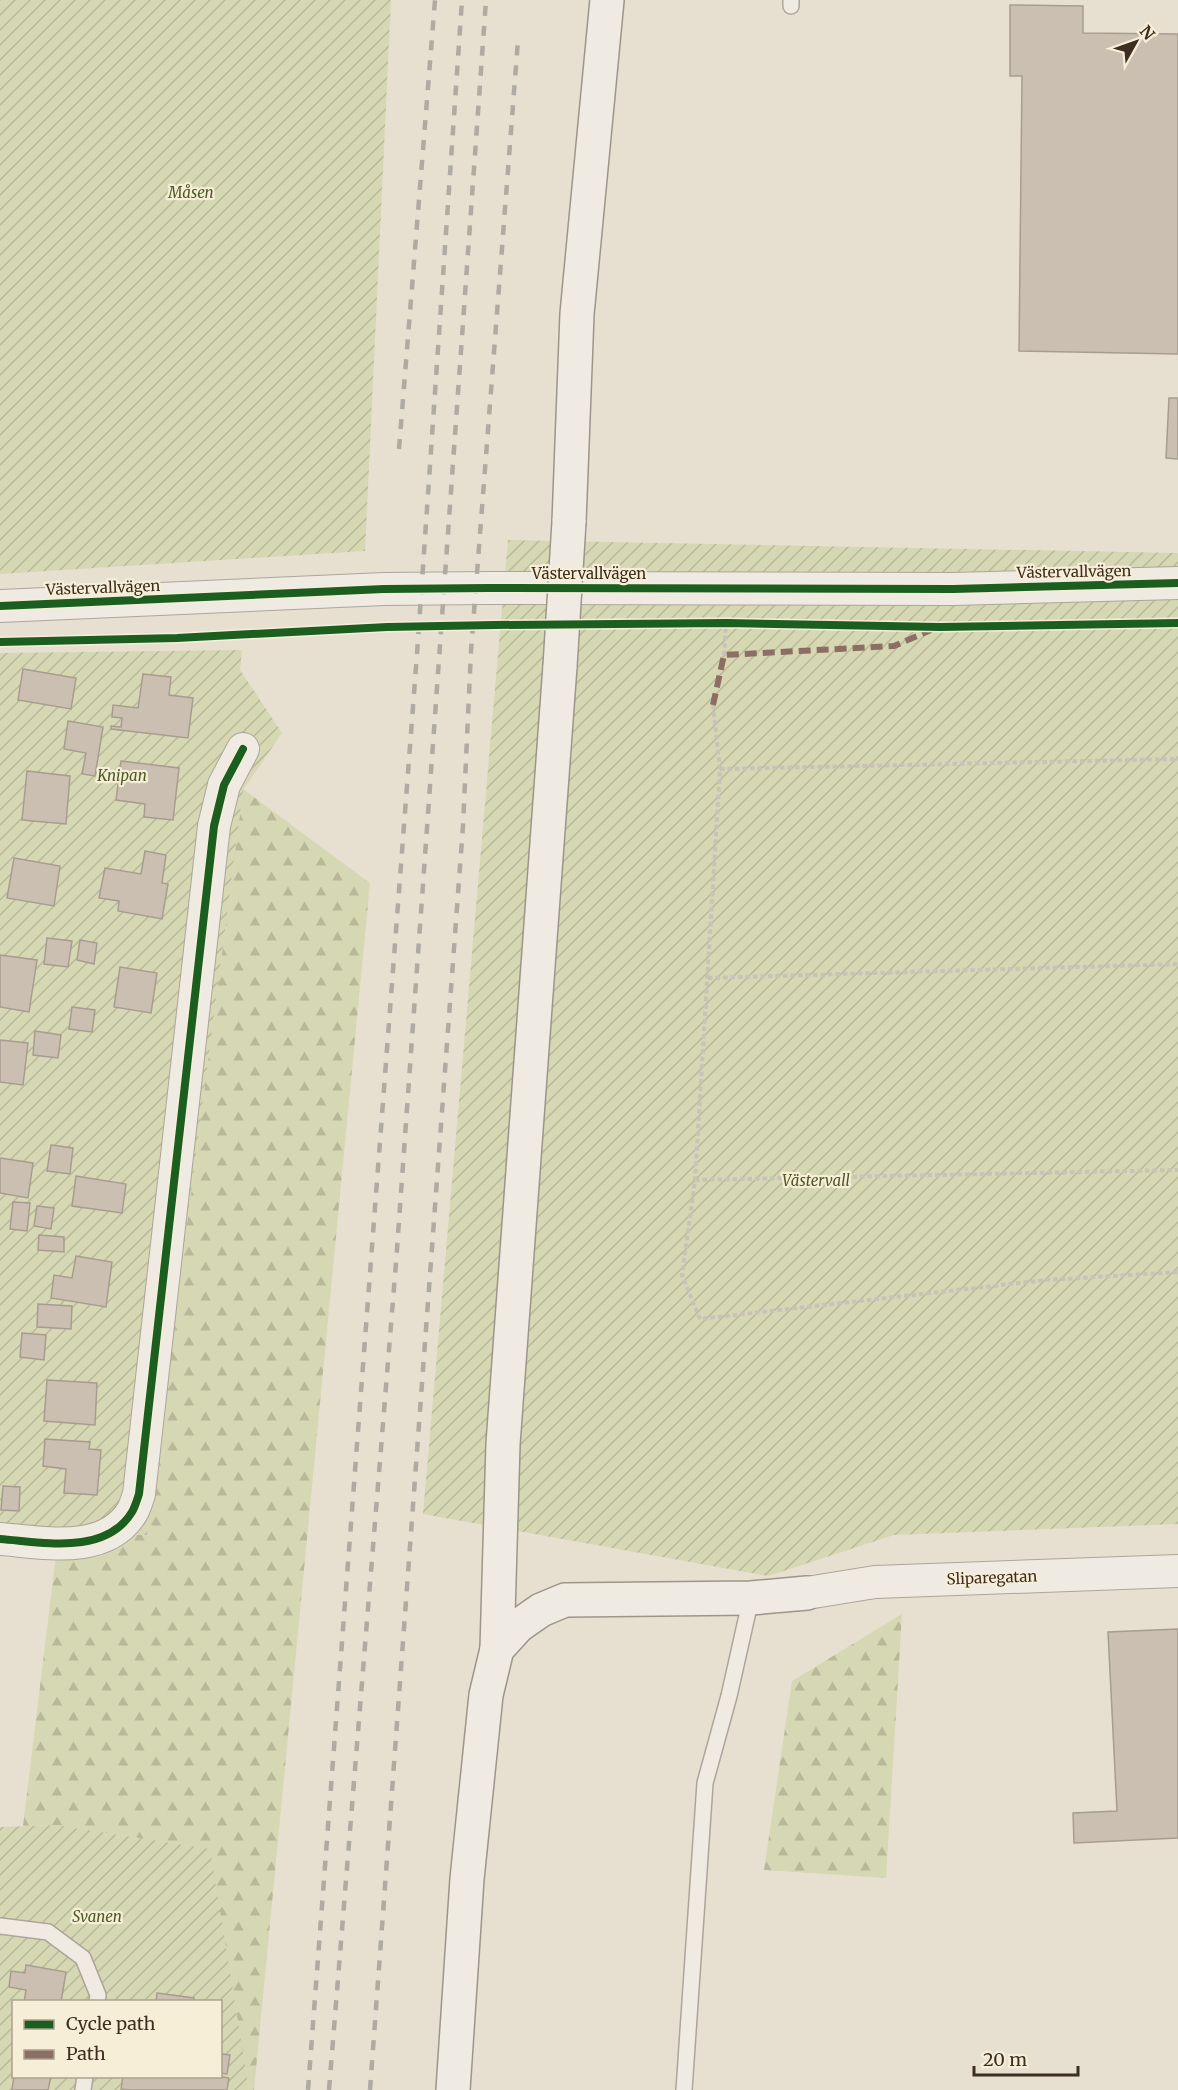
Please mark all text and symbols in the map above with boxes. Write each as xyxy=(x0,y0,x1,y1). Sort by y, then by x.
north arrow xyxy=(1106,12,1166,72)
text: N xyxy=(1136,21,1159,44)
park label: Måsen xyxy=(167,183,214,202)
street label: Västervallvägen xyxy=(1016,561,1131,582)
street label: Västervallvägen xyxy=(531,564,646,583)
street label: Västervallvägen xyxy=(44,576,161,599)
park label: Knipan xyxy=(96,766,147,785)
park label: Västervall xyxy=(782,1171,850,1190)
street label: Sliparegatan xyxy=(946,1566,1038,1589)
park label: Svanen xyxy=(72,1907,122,1926)
legend xyxy=(12,2000,222,2078)
text: Cycle path xyxy=(66,2012,156,2035)
scale bar xyxy=(974,2039,1078,2077)
text: Path xyxy=(66,2042,106,2065)
text: 20 m xyxy=(983,2048,1027,2071)

